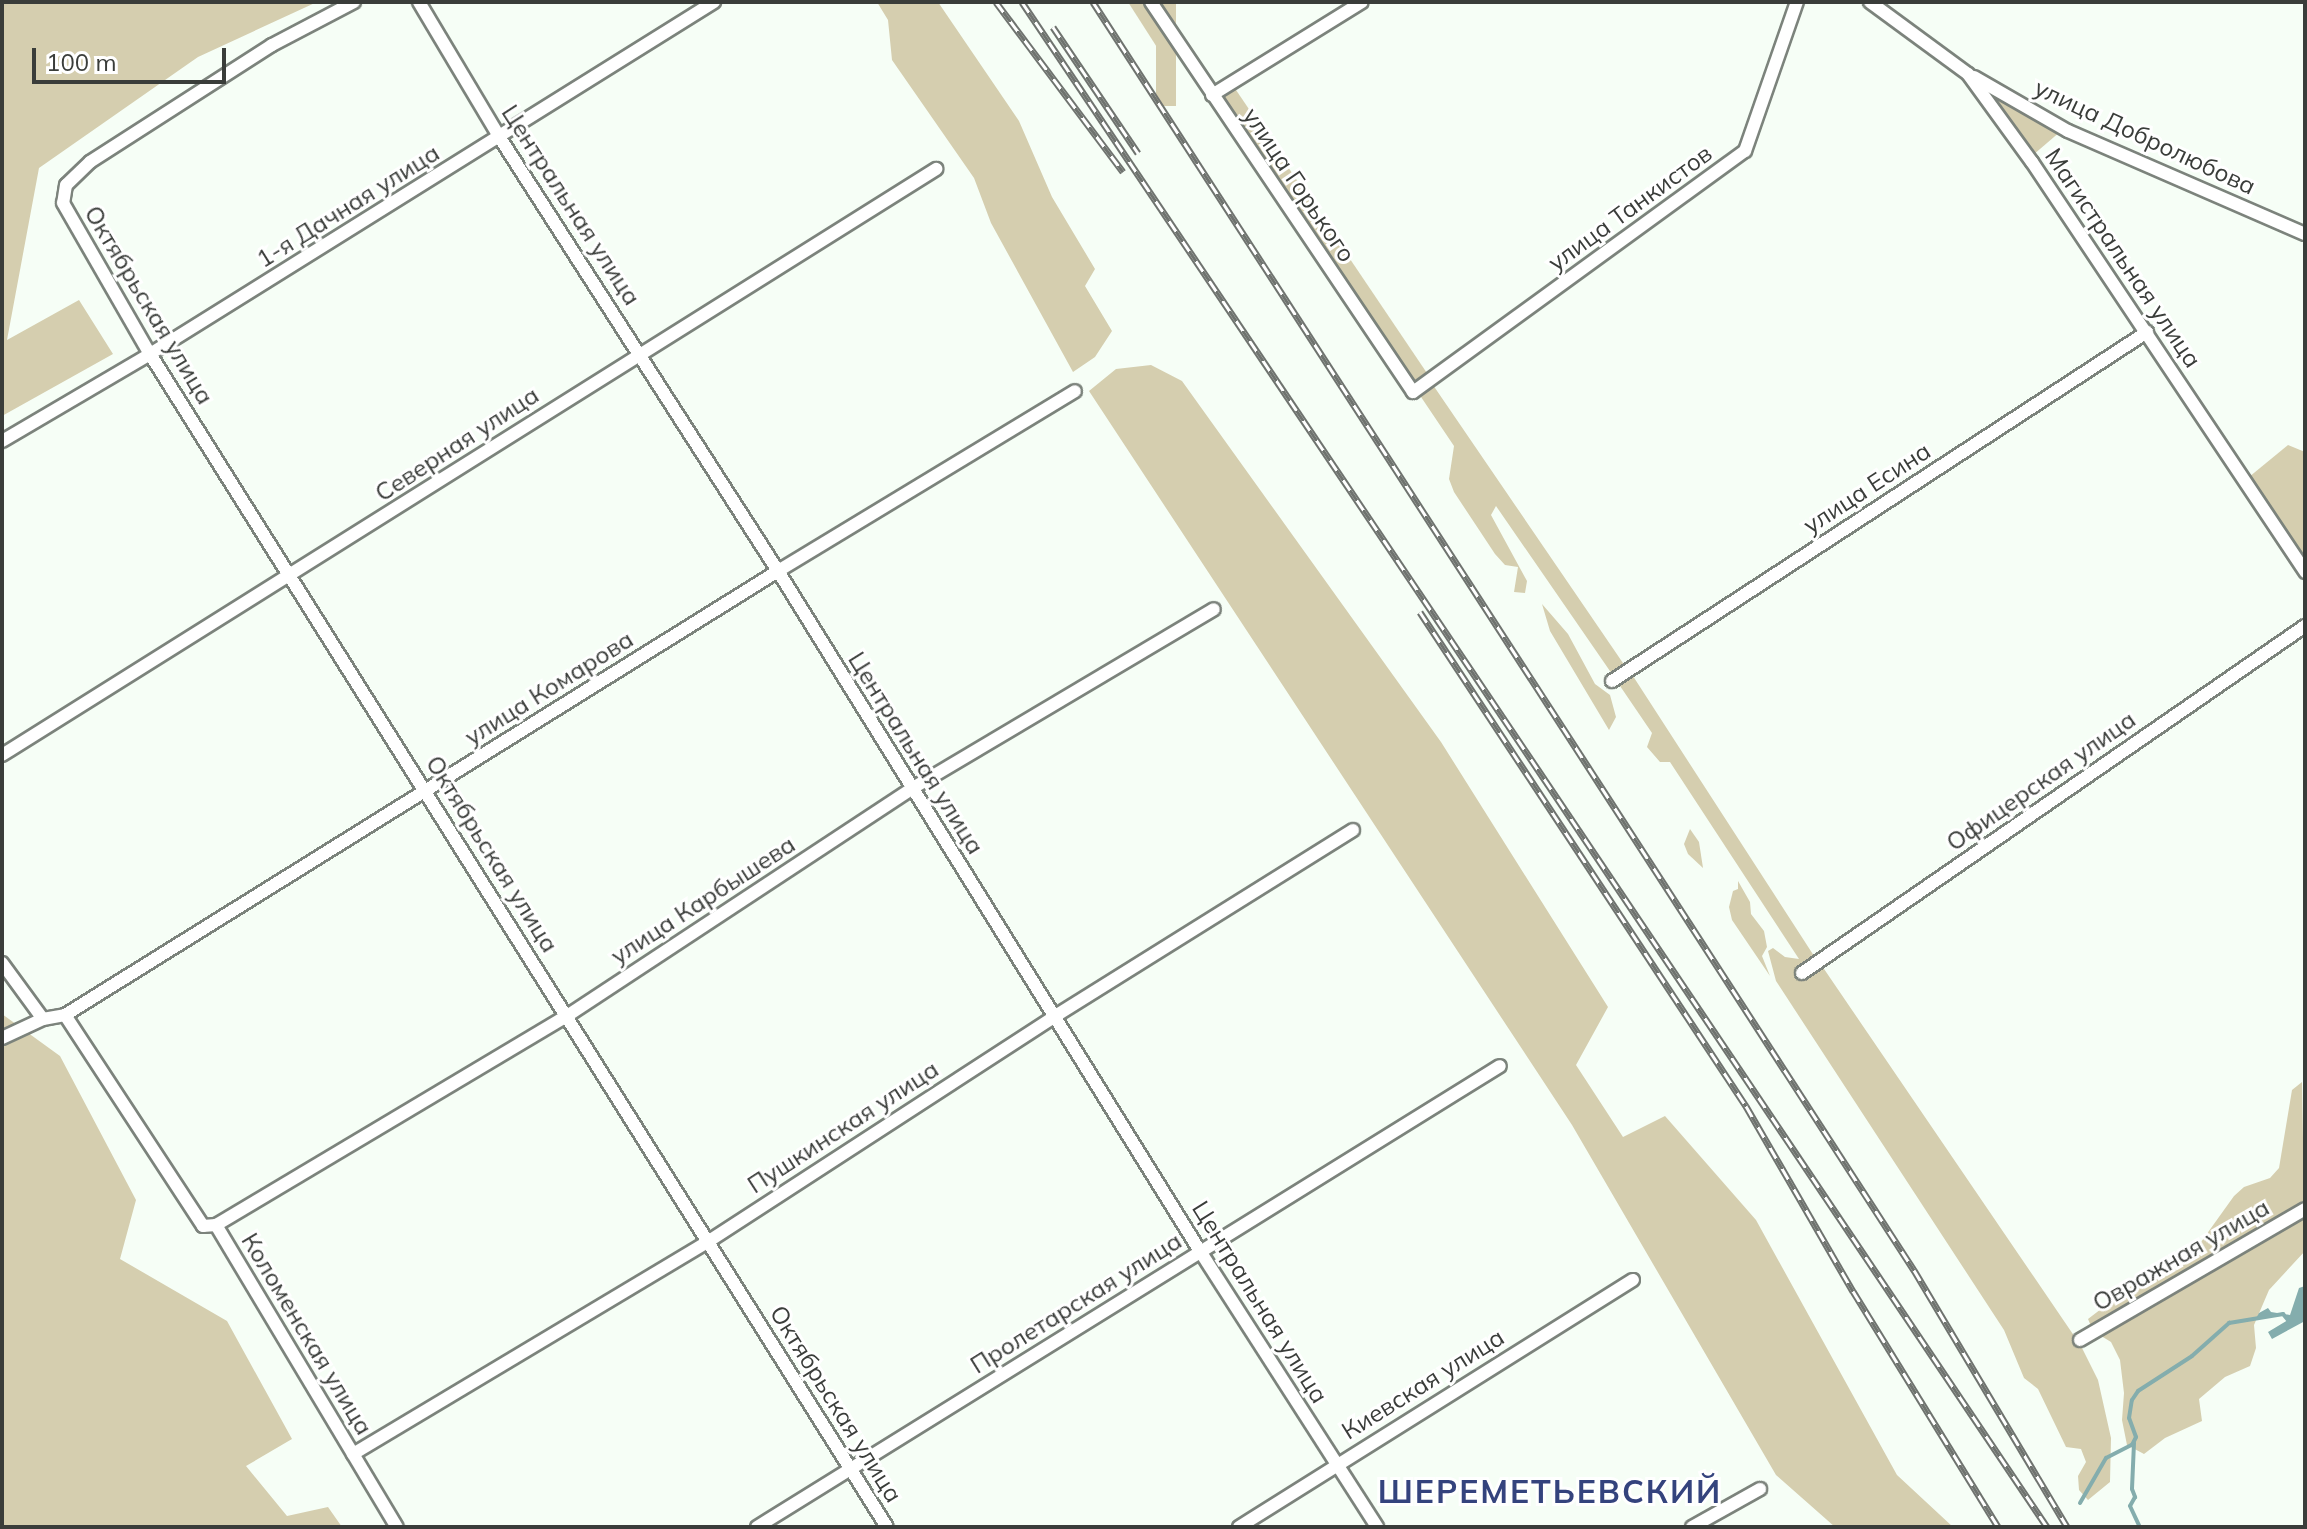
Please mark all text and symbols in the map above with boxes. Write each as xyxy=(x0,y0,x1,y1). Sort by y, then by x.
scale bar xyxy=(36,32,230,82)
text: 100 m xyxy=(46,47,117,77)
street label: улица Добролюбова xyxy=(2030,73,2260,201)
street label: Центральная улица xyxy=(496,100,646,310)
street label: улица Горького xyxy=(1237,102,1361,268)
street label: 1-я Дачная улица xyxy=(251,138,445,274)
street label: улица Танкистов xyxy=(1543,139,1717,277)
street label: Магистральная улица xyxy=(2039,143,2207,373)
street label: Октябрьская улица xyxy=(78,201,220,409)
street label: Северная улица xyxy=(370,380,544,508)
street label: улица Есина xyxy=(1798,436,1936,540)
street label: улица Комарова xyxy=(459,625,639,751)
street label: Центральная улица xyxy=(842,647,990,859)
street label: Офицерская улица xyxy=(1941,705,2141,857)
street label: Октябрьская улица xyxy=(420,750,564,958)
street label: улица Карбышева xyxy=(605,830,801,970)
street label: Пушкинская улица xyxy=(742,1055,944,1199)
street label: Овражная улица xyxy=(2088,1193,2274,1317)
street label: Центральная улица xyxy=(1186,1196,1334,1408)
street label: Пролетарская улица xyxy=(965,1226,1187,1380)
street label: Коломенская улица xyxy=(235,1228,379,1440)
street label: Октябрьская улица xyxy=(764,1300,908,1508)
street label: Киевская улица xyxy=(1337,1323,1509,1445)
district label: ШЕРЕМЕТЬЕВСКИЙ xyxy=(1378,1472,1722,1510)

